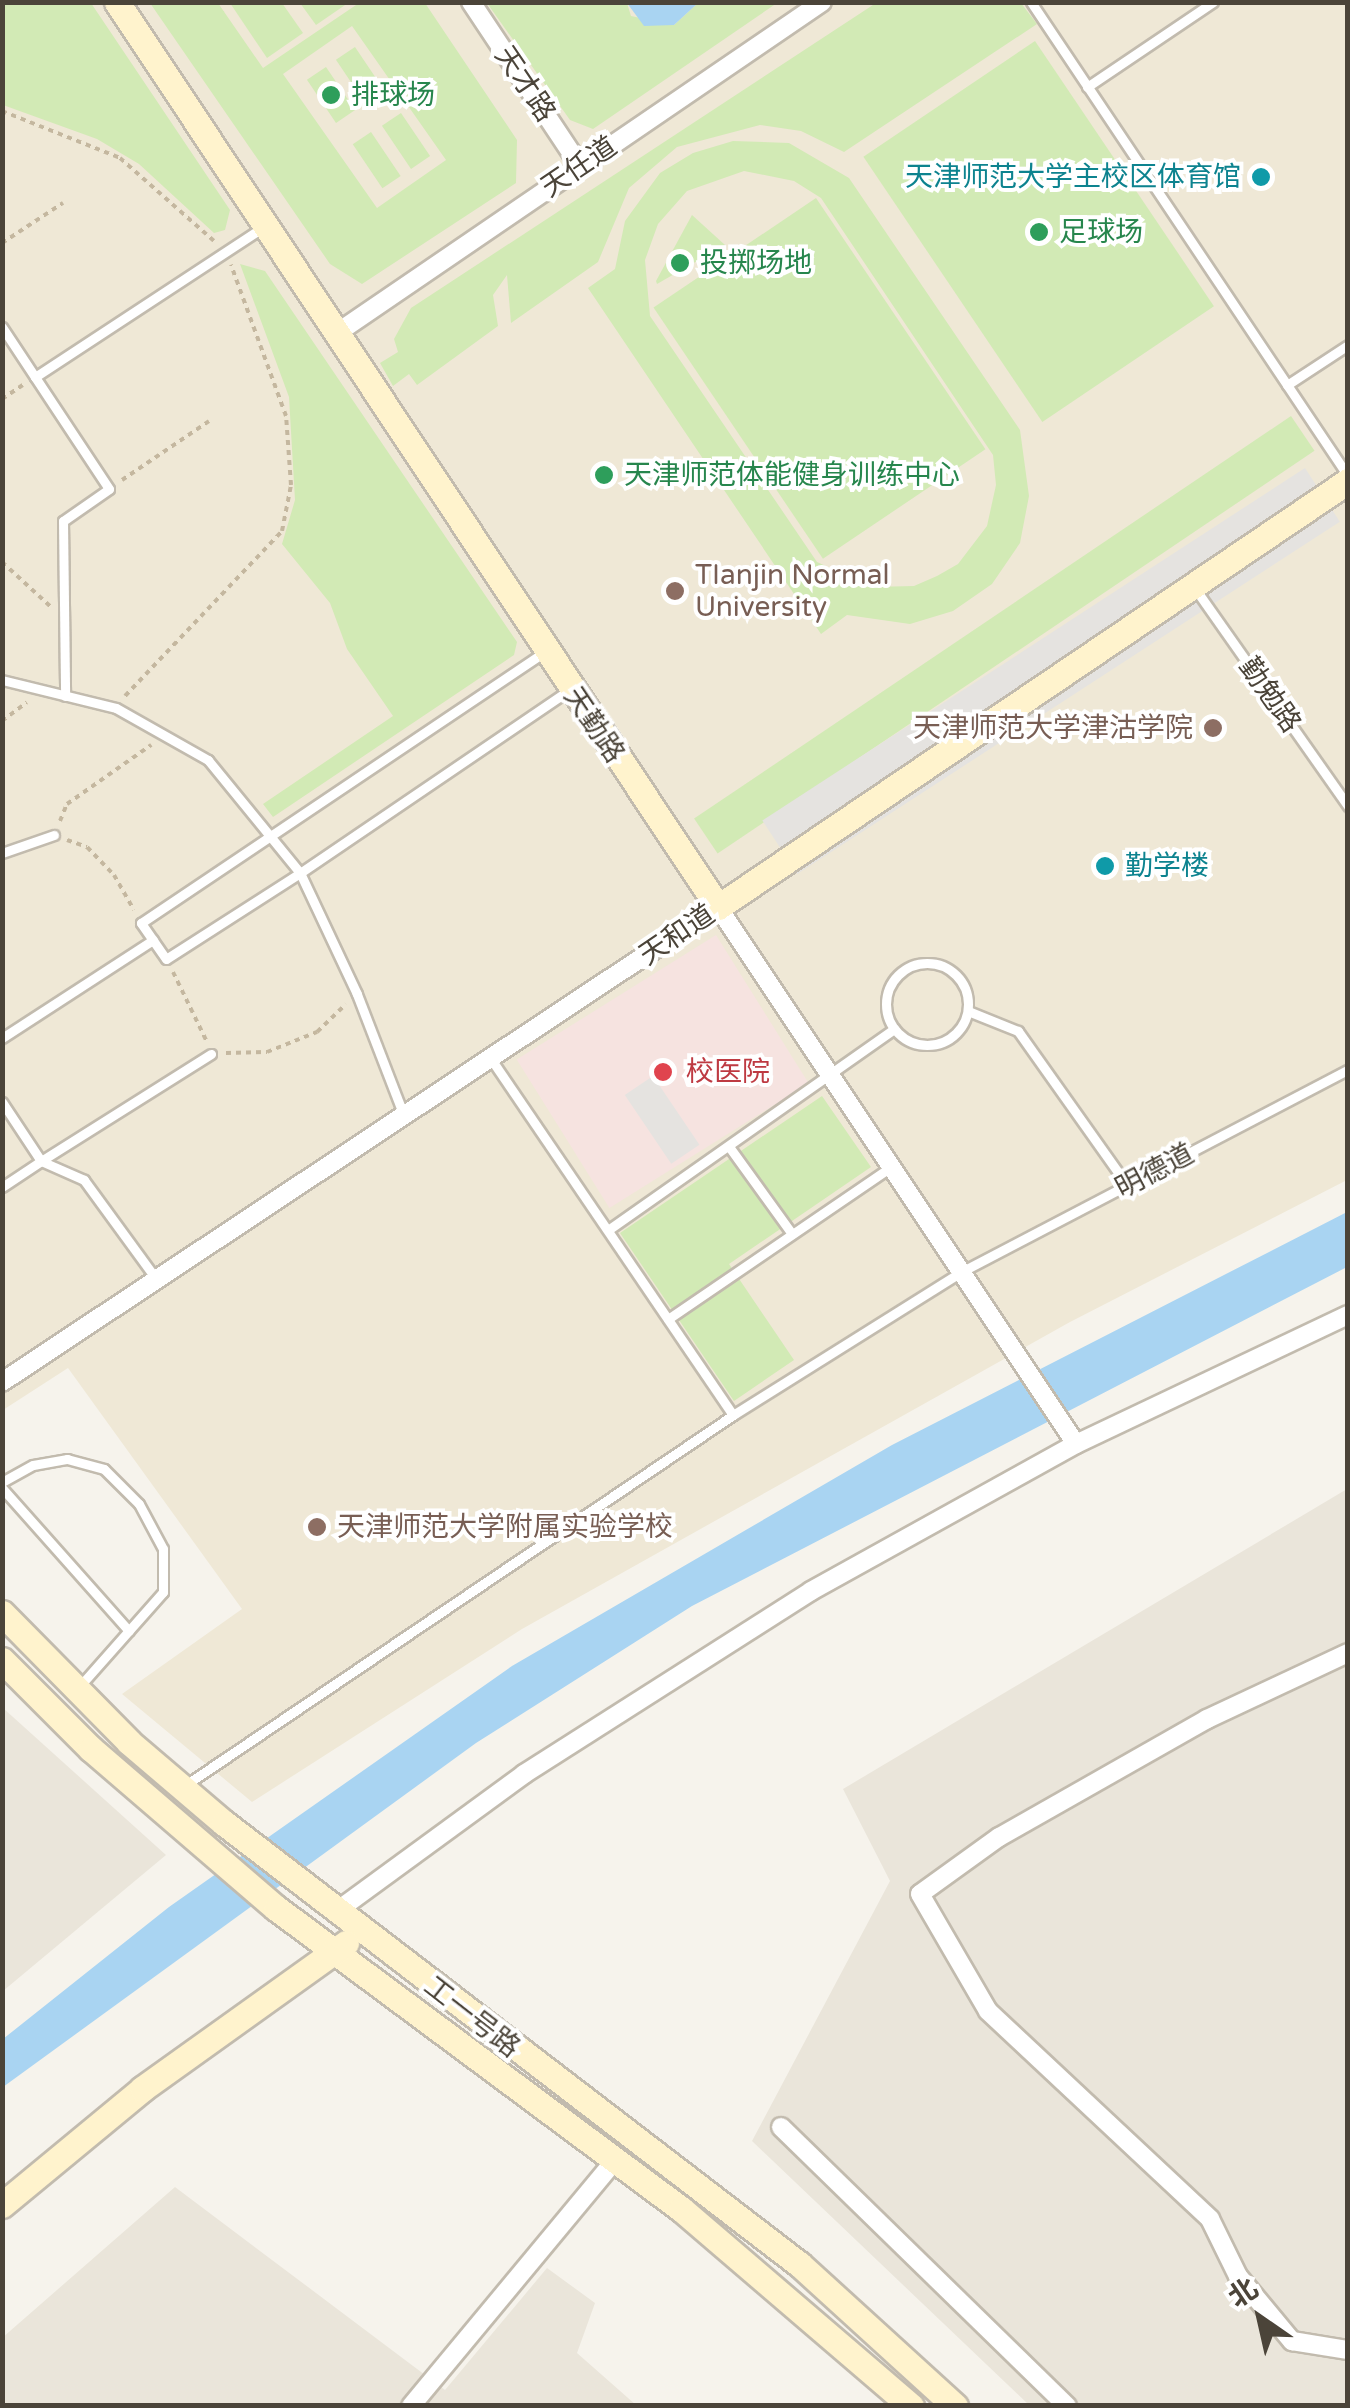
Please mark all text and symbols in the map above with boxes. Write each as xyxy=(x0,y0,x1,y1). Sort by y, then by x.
street label: 天才路 xyxy=(488,40,562,128)
place label: 排球场 xyxy=(351,78,435,112)
marker: 排球场 xyxy=(320,84,342,106)
street label: 天任道 xyxy=(535,130,623,204)
place label: 天津师范大学主校区体育馆 xyxy=(905,160,1241,194)
marker: 天津师范大学主校区体育馆 xyxy=(1250,166,1272,188)
place label: 足球场 xyxy=(1059,215,1143,249)
marker: 足球场 xyxy=(1028,221,1050,243)
place label: 投掷场地 xyxy=(700,246,812,280)
marker: 投掷场地 xyxy=(669,252,691,274)
place label: 天津师范体能健身训练中心 xyxy=(624,458,960,492)
marker: 天津师范体能健身训练中心 xyxy=(593,464,615,486)
place label: TIanjin Normal University xyxy=(695,558,889,624)
marker: TIanjin Normal University xyxy=(664,580,686,602)
street label: 勤勉路 xyxy=(1232,651,1308,739)
street label: 天勤路 xyxy=(557,681,631,769)
place label: 天津师范大学津沽学院 xyxy=(913,711,1193,745)
marker: 天津师范大学津沽学院 xyxy=(1202,717,1224,739)
place label: 勤学楼 xyxy=(1125,849,1209,883)
marker: 勤学楼 xyxy=(1094,855,1116,877)
street label: 天和道 xyxy=(633,898,721,972)
place label: 校医院 xyxy=(686,1055,770,1089)
marker: 校医院 xyxy=(650,1059,676,1085)
street label: 明德道 xyxy=(1110,1136,1200,1206)
place label: 天津师范大学附属实验学校 xyxy=(337,1510,673,1544)
marker: 天津师范大学附属实验学校 xyxy=(306,1516,328,1538)
street label: 工一号路 xyxy=(418,1969,526,2065)
north arrow xyxy=(1210,2268,1310,2368)
text: 北 xyxy=(1222,2271,1264,2315)

